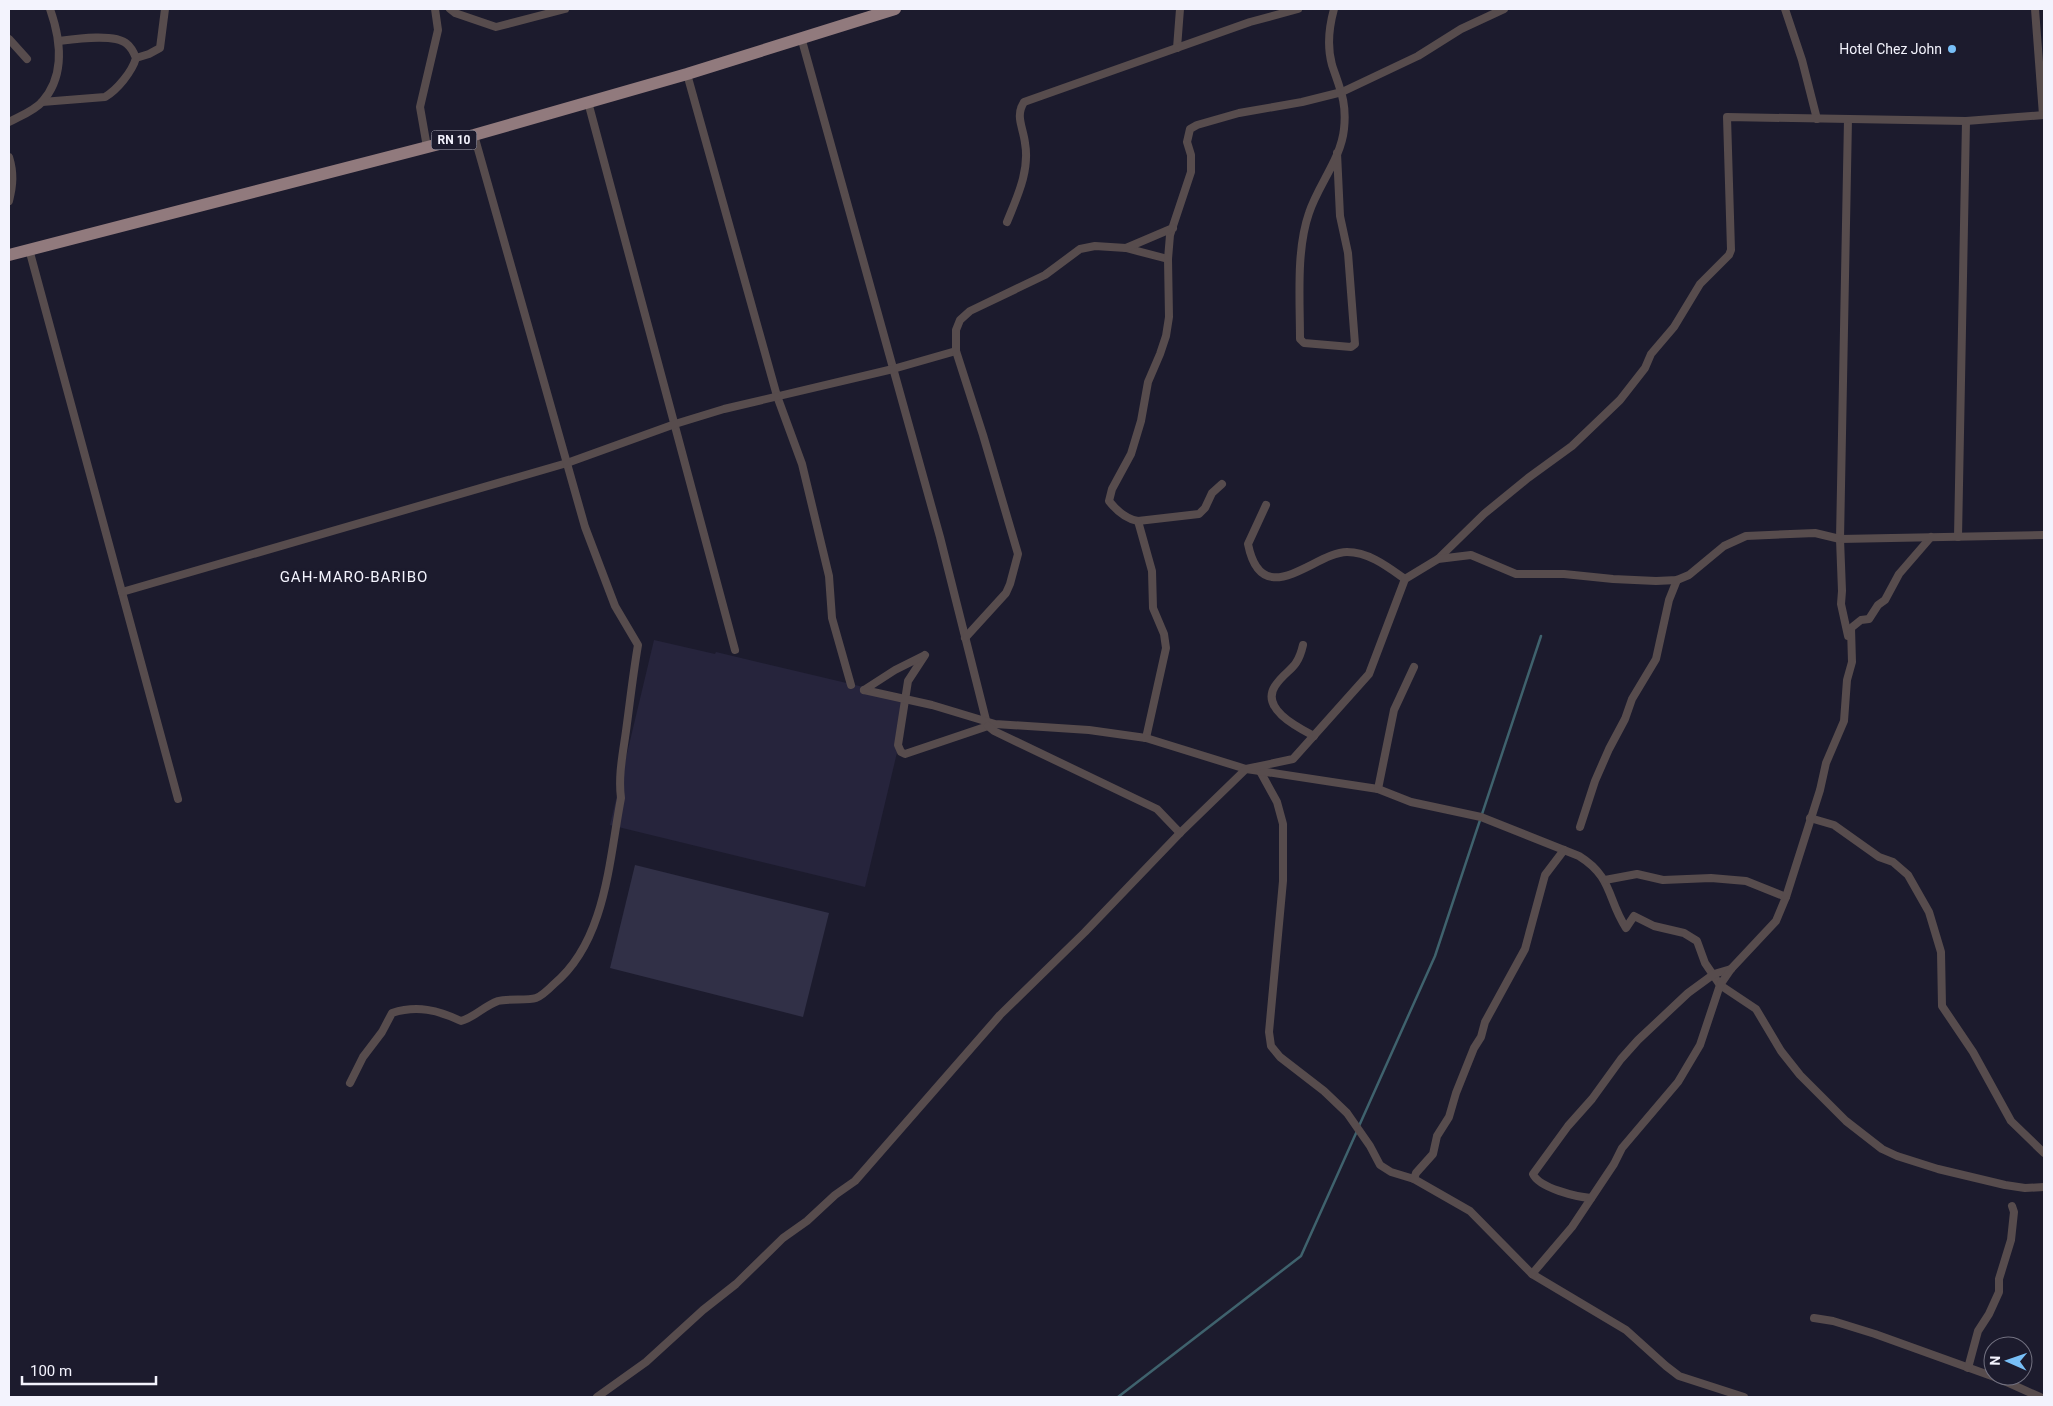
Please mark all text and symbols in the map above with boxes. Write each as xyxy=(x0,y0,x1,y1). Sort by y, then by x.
place label: Hotel Chez John xyxy=(1839,41,1942,57)
marker: Hotel Chez John xyxy=(1946,43,1958,55)
road number: RN 10 xyxy=(432,130,476,150)
district label: GAH-MARO-BARIBO xyxy=(280,568,428,586)
north arrow xyxy=(1983,1336,2033,1386)
scale bar xyxy=(22,1354,156,1386)
text: N xyxy=(1987,1355,2003,1366)
text: 100 m xyxy=(30,1362,72,1380)

